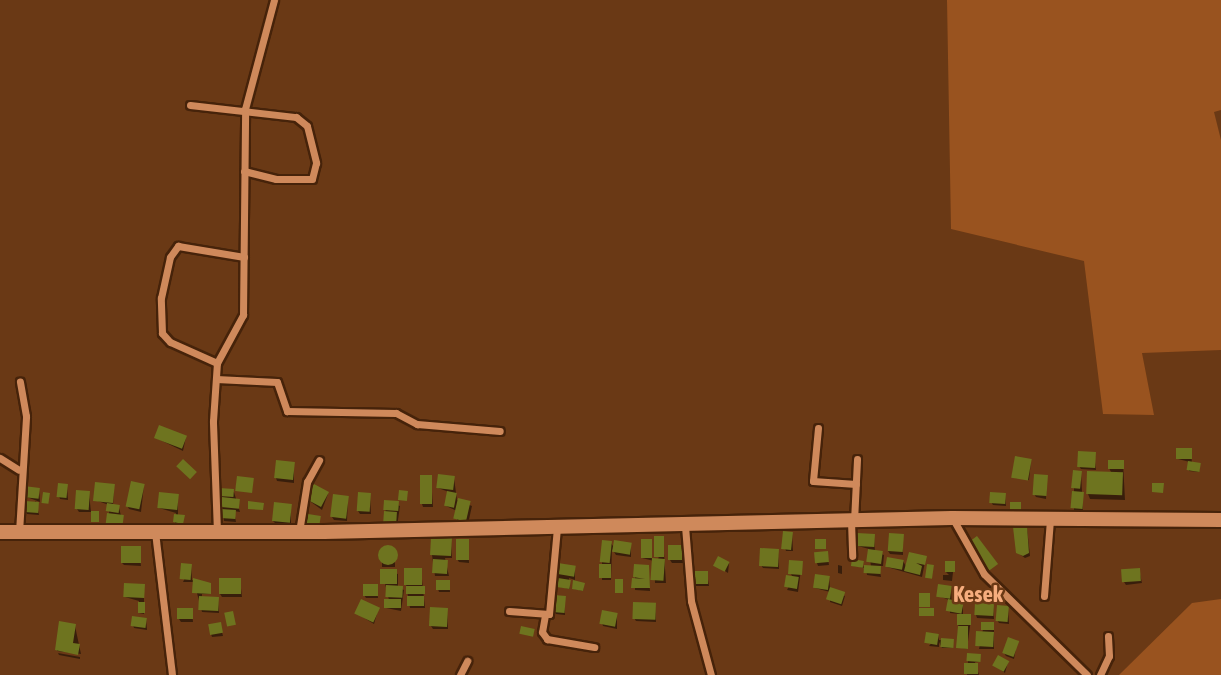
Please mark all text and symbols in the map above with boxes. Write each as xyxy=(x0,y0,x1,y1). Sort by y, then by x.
district label: Kesek xyxy=(953,580,1003,608)

